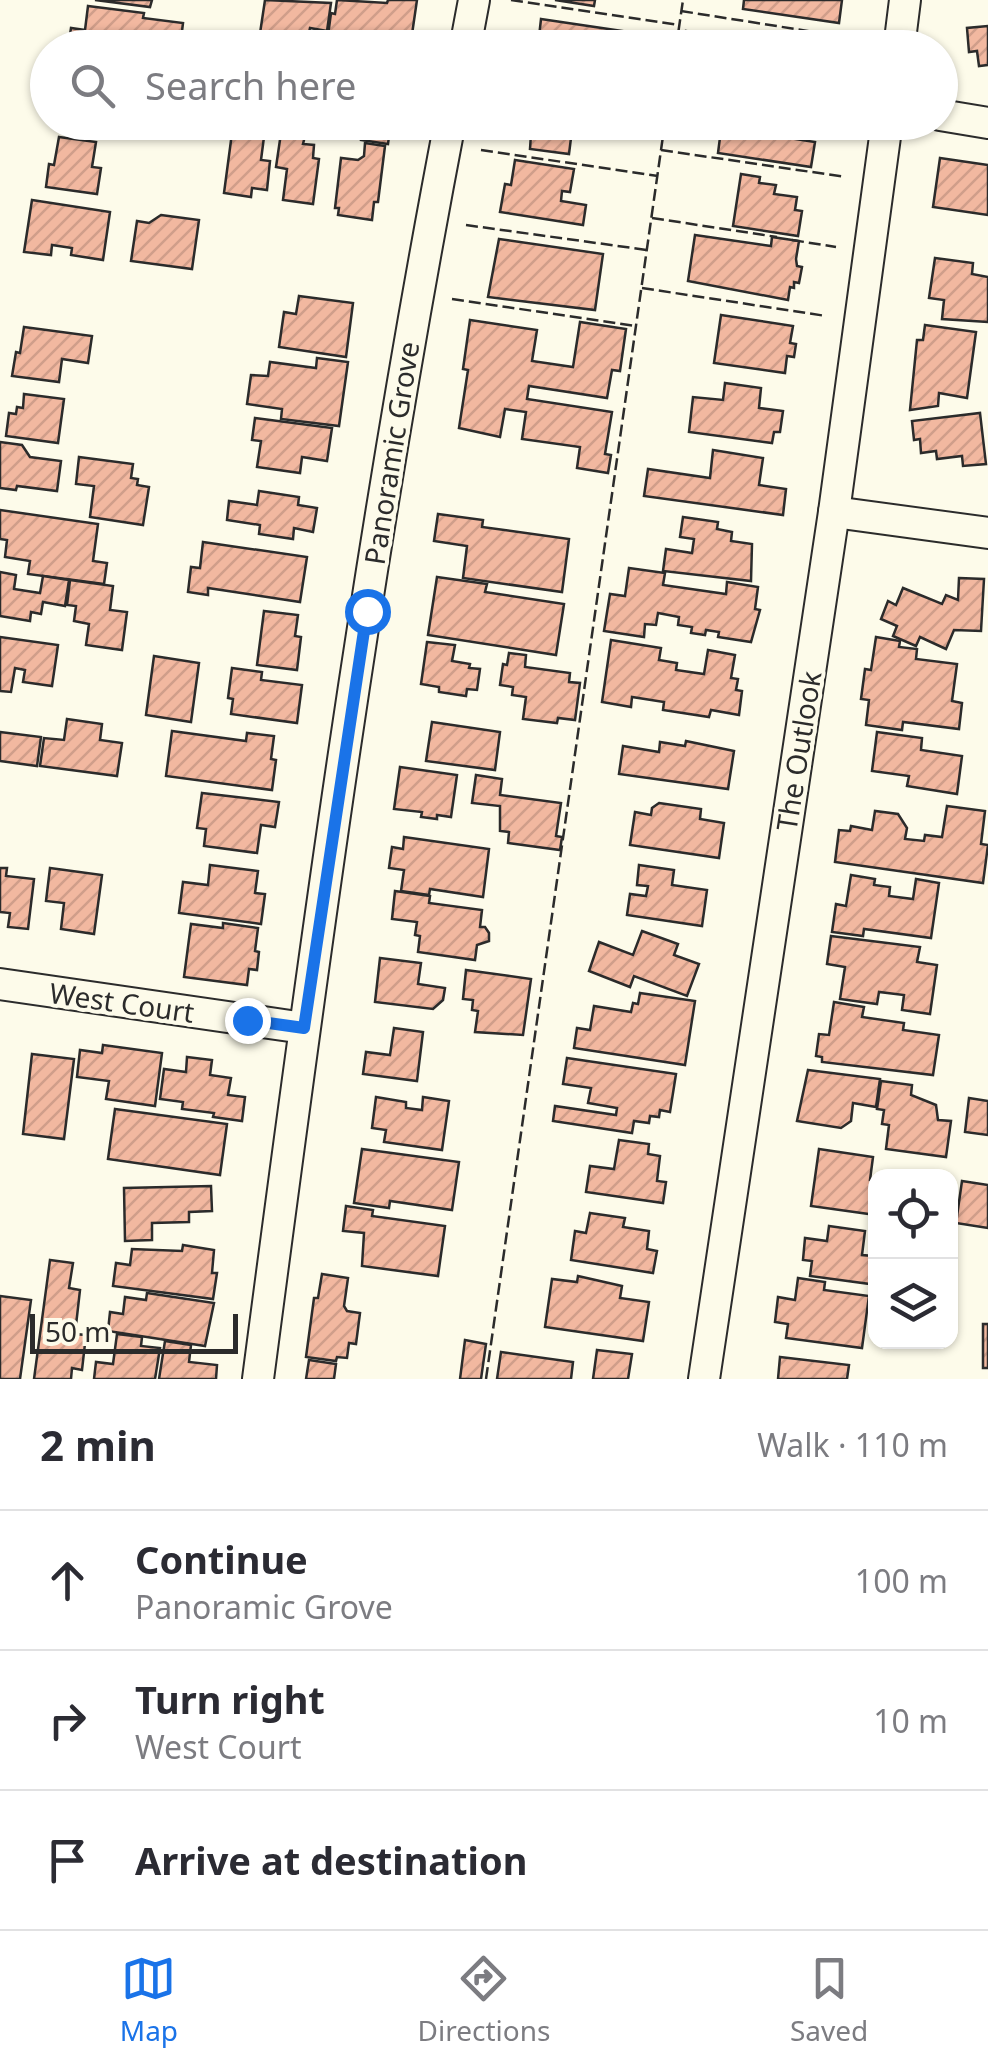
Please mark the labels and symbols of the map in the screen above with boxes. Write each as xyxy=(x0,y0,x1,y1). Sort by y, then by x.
street label: Panoramic Grove xyxy=(355,339,427,567)
route start xyxy=(345,589,391,635)
street label: The Outlook xyxy=(767,668,829,834)
street label: West Court xyxy=(47,973,197,1031)
route end xyxy=(225,998,271,1044)
scale bar xyxy=(30,1309,238,1354)

